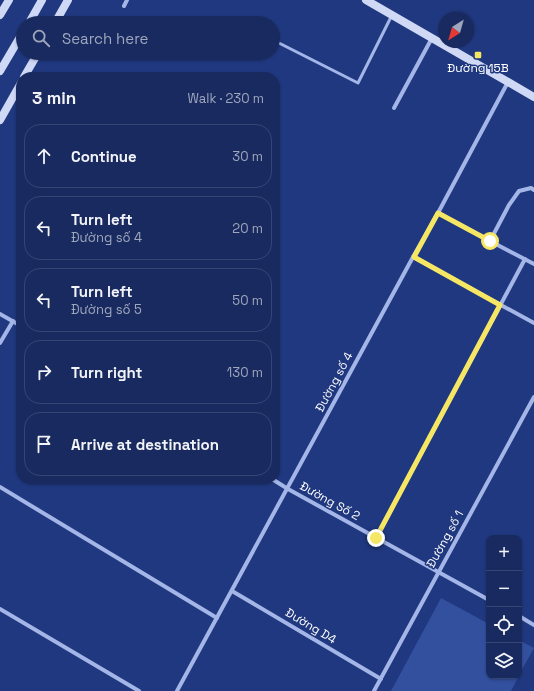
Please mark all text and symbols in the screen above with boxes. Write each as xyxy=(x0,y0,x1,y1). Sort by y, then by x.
north arrow xyxy=(438,12,474,48)
search box xyxy=(16,16,280,60)
icon: search xyxy=(30,27,52,49)
text: Search here xyxy=(62,29,148,48)
marker: Đường 15B xyxy=(473,50,483,60)
place label: Đường 15B xyxy=(447,60,509,76)
text: 3 min xyxy=(32,87,76,109)
text: Walk · 230 m xyxy=(187,90,264,107)
icon: ahead xyxy=(33,145,55,167)
text: Continue xyxy=(71,147,137,166)
text: 30 m xyxy=(232,148,263,165)
text: Turn left xyxy=(71,210,133,229)
icon: left xyxy=(33,217,55,239)
text: 20 m xyxy=(232,220,263,237)
text: Đường số 4 xyxy=(71,229,142,246)
route start xyxy=(481,232,499,250)
text: Turn left xyxy=(71,282,133,301)
icon: left xyxy=(33,289,55,311)
text: 50 m xyxy=(232,292,263,309)
text: Đường số 5 xyxy=(71,301,142,318)
street label: Đường số 4 xyxy=(312,349,357,415)
icon: right xyxy=(33,361,55,383)
text: Turn right xyxy=(71,363,142,382)
text: 130 m xyxy=(227,364,263,381)
icon: arrive xyxy=(33,433,55,455)
text: Arrive at destination xyxy=(71,435,219,454)
street label: Đường Số 2 xyxy=(297,478,363,524)
street label: Đường số 1 xyxy=(423,508,467,570)
route end xyxy=(367,529,385,547)
map controls xyxy=(486,535,522,679)
button: + xyxy=(486,535,522,571)
button: − xyxy=(486,571,522,607)
street label: Đường D4 xyxy=(283,605,340,648)
button: locate xyxy=(486,607,522,643)
button: layers xyxy=(486,643,522,679)

